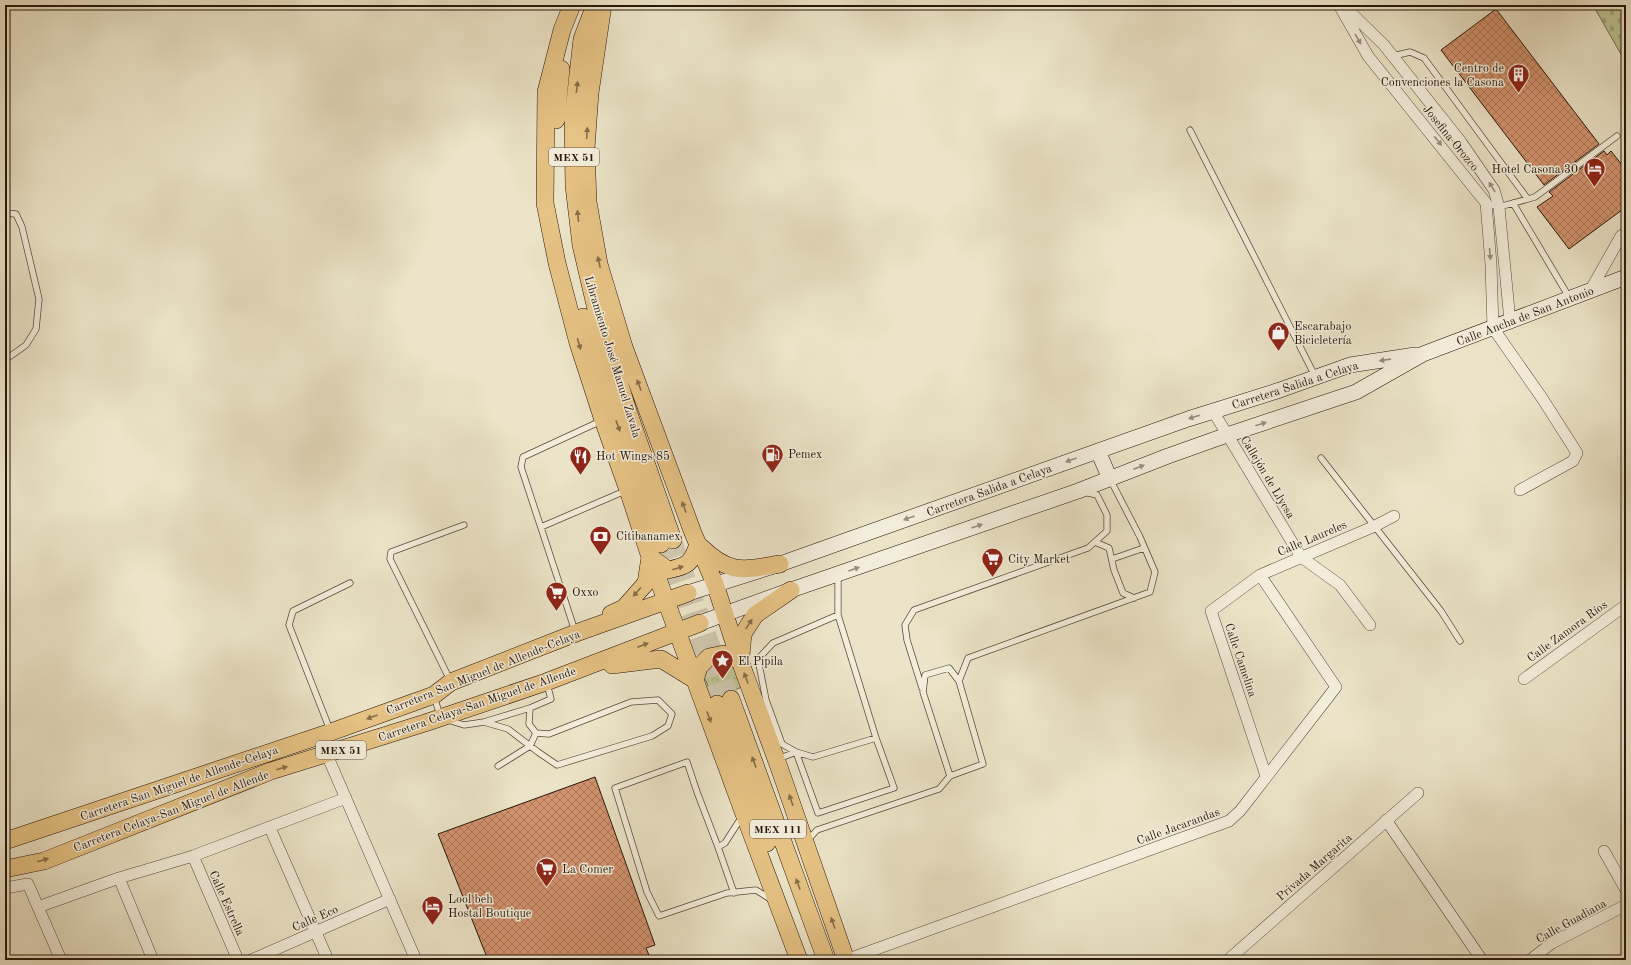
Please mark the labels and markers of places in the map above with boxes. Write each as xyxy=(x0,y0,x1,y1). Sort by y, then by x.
building icon: Centro de Convenciones la Casona xyxy=(1506,62,1532,95)
place label: Centro de Convenciones la Casona xyxy=(1381,63,1504,89)
hotel icon: Hotel Casona 30 xyxy=(1581,156,1607,189)
place label: Hotel Casona 30 xyxy=(1491,164,1578,176)
shop icon: Escarabajo Bicicletería xyxy=(1265,320,1291,353)
place label: Escarabajo Bicicletería xyxy=(1294,321,1352,347)
fuel station icon: Pemex xyxy=(760,441,786,474)
restaurant icon: Hot Wings 85 xyxy=(568,443,594,476)
place label: Pemex xyxy=(788,449,822,461)
place label: Hot Wings 85 xyxy=(596,450,670,463)
bank icon: Citibanamex xyxy=(587,523,613,556)
place label: Citibanamex xyxy=(616,531,681,543)
supermarket icon: City Market xyxy=(980,546,1006,579)
place label: City Market xyxy=(1008,554,1070,566)
supermarket icon: Oxxo xyxy=(543,579,569,612)
place label: Oxxo xyxy=(572,587,599,599)
place icon: El Pipila xyxy=(710,648,736,681)
place label: El Pipila xyxy=(738,656,783,668)
supermarket icon: La Comer xyxy=(534,856,560,889)
place label: La Comer xyxy=(562,864,613,876)
hotel icon: Lool beh Hostal Boutique xyxy=(420,893,446,926)
place label: Lool beh Hostal Boutique xyxy=(448,894,532,920)

